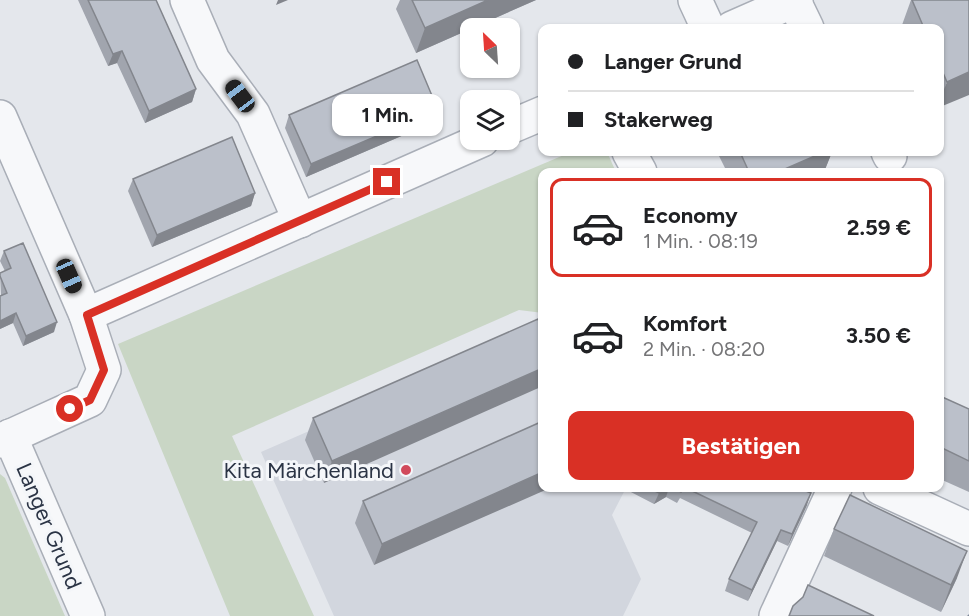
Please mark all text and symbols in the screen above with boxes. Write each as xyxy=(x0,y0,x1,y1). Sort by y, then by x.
north arrow xyxy=(460,18,520,78)
map controls xyxy=(460,18,520,150)
text: Langer Grund xyxy=(604,48,742,75)
car xyxy=(222,76,258,116)
button: layers xyxy=(460,90,520,150)
callout: 1 Min. xyxy=(332,95,442,137)
text: 1 Min. xyxy=(362,103,413,127)
text: Stakerweg xyxy=(604,106,713,133)
route end xyxy=(373,168,400,195)
icon: car xyxy=(571,201,625,255)
text: Economy xyxy=(643,202,738,229)
text: 2.59 € xyxy=(847,214,911,241)
text: 1 Min. · 08:19 xyxy=(643,229,758,253)
car xyxy=(53,256,85,296)
icon: car xyxy=(571,309,625,363)
text: Komfort xyxy=(643,310,727,337)
text: 3.50 € xyxy=(846,322,911,349)
text: 2 Min. · 08:20 xyxy=(643,337,765,361)
route start xyxy=(56,395,83,422)
button: Bestätigen xyxy=(568,411,914,480)
place label: Kita Märchenland xyxy=(224,457,394,484)
street label: Langer Grund xyxy=(10,459,88,593)
marker: Kita Märchenland xyxy=(399,463,413,477)

